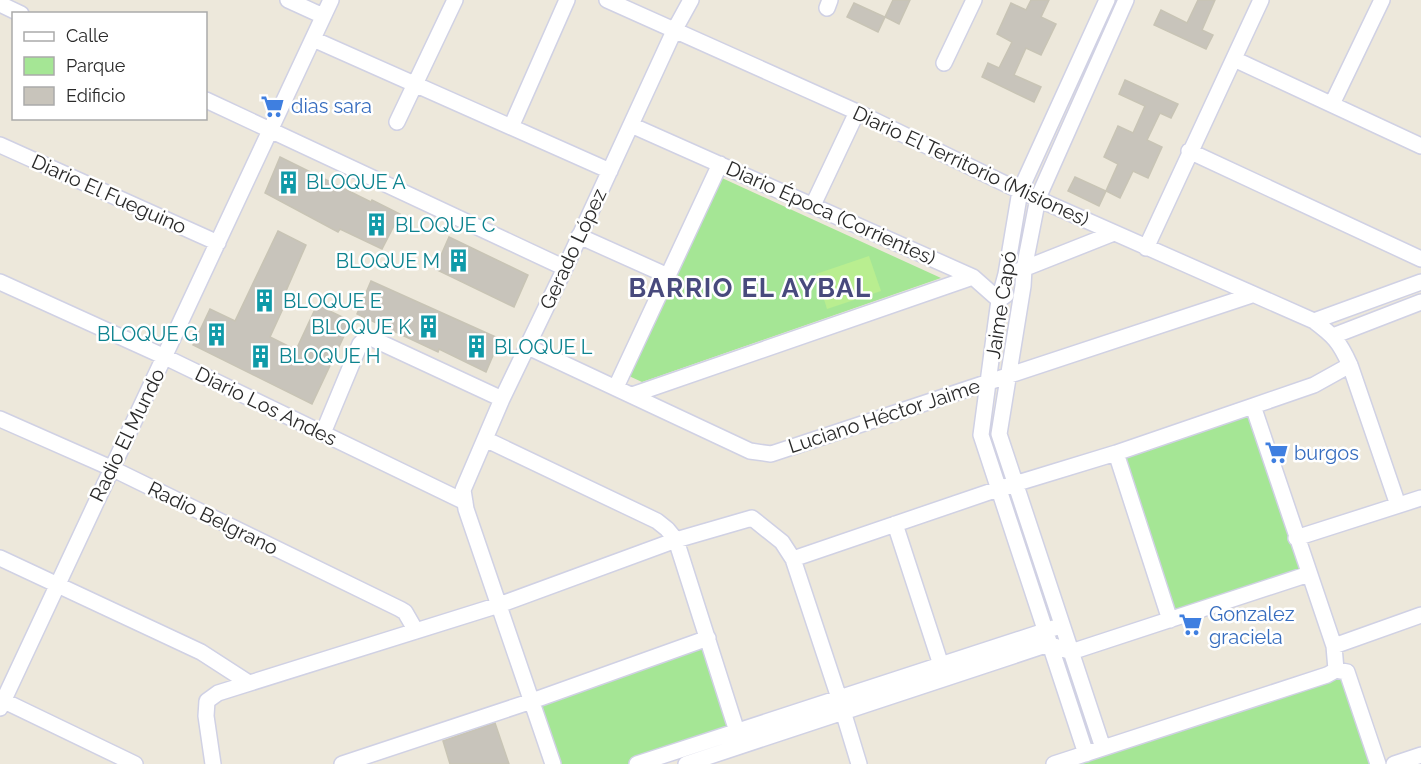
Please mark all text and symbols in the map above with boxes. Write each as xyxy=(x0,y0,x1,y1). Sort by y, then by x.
legend xyxy=(12,12,207,120)
text: Calle xyxy=(66,25,109,46)
text: Parque xyxy=(66,55,126,76)
text: Edificio xyxy=(66,85,126,106)
supermarket icon: dias sara xyxy=(260,93,286,119)
place label: dias sara xyxy=(291,94,372,118)
street label: Diario El Territorio (Misiones) xyxy=(849,101,1093,231)
street label: Diario El Fueguino xyxy=(28,149,190,239)
street label: Diario Época (Corrientes) xyxy=(723,156,939,270)
building icon: BLOQUE A xyxy=(275,169,301,195)
place label: BLOQUE A xyxy=(306,170,406,194)
street label: Gerado López xyxy=(535,185,612,313)
building icon: BLOQUE C xyxy=(364,212,390,238)
place label: BLOQUE C xyxy=(395,213,496,237)
building icon: BLOQUE M xyxy=(445,248,471,274)
place label: BLOQUE M xyxy=(336,249,440,273)
street label: Jaime Capó xyxy=(981,249,1021,361)
district label: BARRIO EL AYBAL xyxy=(628,273,872,303)
building icon: BLOQUE E xyxy=(252,288,278,314)
place label: BLOQUE E xyxy=(283,289,382,313)
building icon: BLOQUE K xyxy=(416,314,442,340)
place label: BLOQUE K xyxy=(311,315,411,339)
building icon: BLOQUE G xyxy=(203,321,229,347)
place label: BLOQUE G xyxy=(97,322,198,346)
building icon: BLOQUE L xyxy=(463,334,489,360)
place label: BLOQUE L xyxy=(494,335,593,359)
building icon: BLOQUE H xyxy=(248,343,274,369)
place label: BLOQUE H xyxy=(279,344,381,368)
street label: Diario Los Andes xyxy=(191,361,341,451)
street label: Radio El Mundo xyxy=(84,364,170,505)
street label: Luciano Héctor Jaime xyxy=(785,374,983,458)
supermarket icon: burgos xyxy=(1263,440,1289,466)
place label: burgos xyxy=(1294,441,1359,465)
street label: Radio Belgrano xyxy=(144,476,282,560)
place label: Gonzalez graciela xyxy=(1209,602,1295,649)
supermarket icon: Gonzalez graciela xyxy=(1178,612,1204,638)

